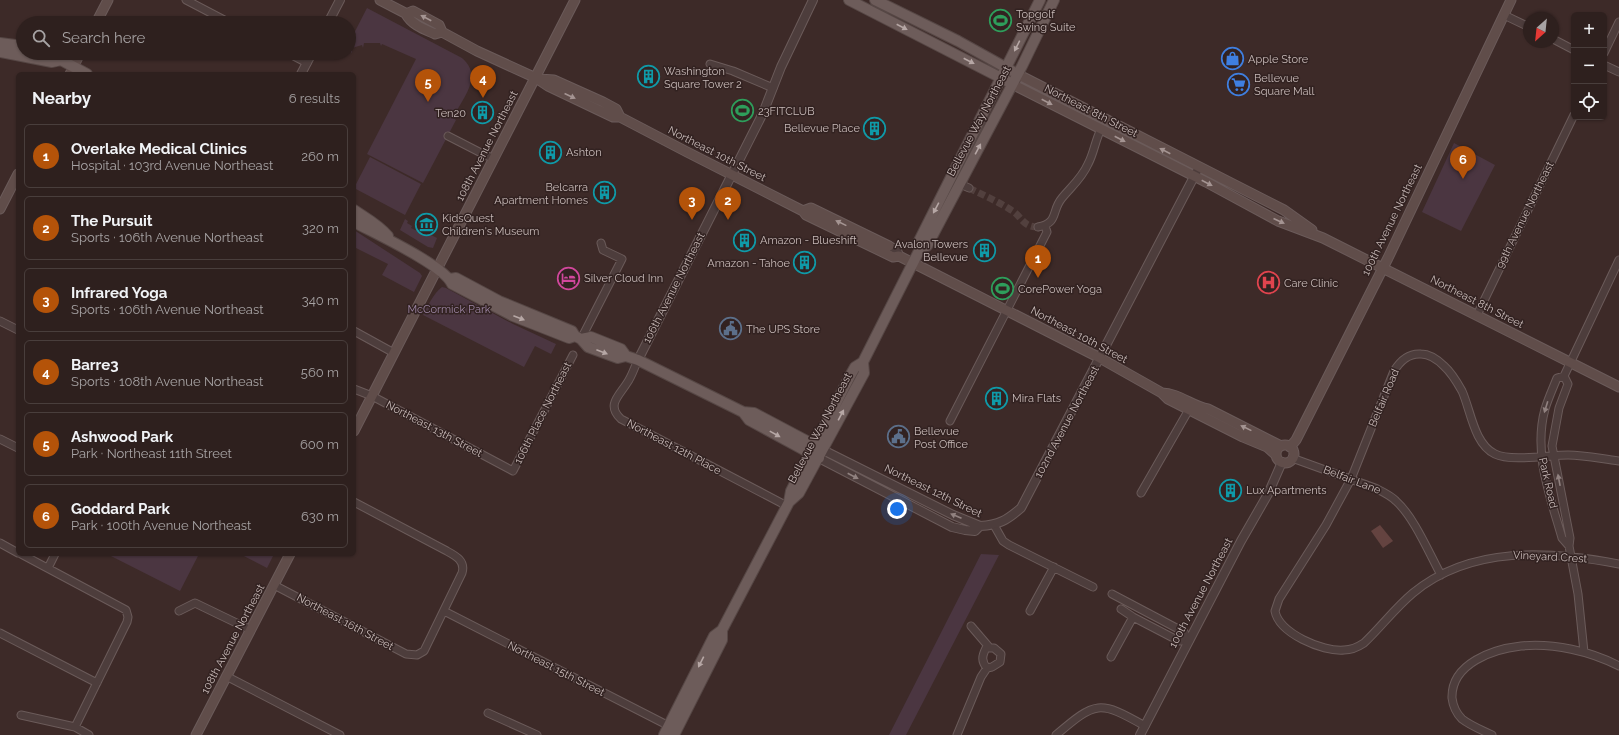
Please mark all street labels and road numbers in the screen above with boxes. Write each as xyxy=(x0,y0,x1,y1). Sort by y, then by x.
street label: Bellevue Way Northeast xyxy=(944,63,1014,178)
street label: Northeast 8th Street xyxy=(1042,82,1140,140)
street label: 108th Avenue Northeast xyxy=(453,88,521,203)
street label: Northeast 10th Street xyxy=(666,124,768,184)
street label: 99th Avenue Northeast xyxy=(1493,159,1557,271)
street label: 100th Avenue Northeast xyxy=(1359,162,1425,278)
street label: 106th Avenue Northeast xyxy=(640,230,708,345)
street label: Northeast 8th Street xyxy=(1428,273,1526,331)
street label: Northeast 10th Street xyxy=(1028,304,1130,366)
street label: 106th Place Northeast xyxy=(512,360,574,466)
street label: 102nd Avenue Northeast xyxy=(1032,364,1102,480)
street label: Belfair Road xyxy=(1366,367,1402,429)
street label: Bellevue Way Northeast xyxy=(785,370,855,485)
street label: Northeast 13th Street xyxy=(384,398,485,460)
street label: Northeast 12th Place xyxy=(625,417,724,478)
street label: Park Road xyxy=(1536,456,1560,510)
street label: Northeast 12th Street xyxy=(882,462,984,520)
street label: Belfair Lane xyxy=(1321,463,1383,497)
street label: 100th Avenue Northeast xyxy=(1167,536,1236,650)
street label: Vineyard Crest xyxy=(1512,549,1588,565)
street label: 108th Avenue Northeast xyxy=(199,582,268,696)
street label: Northeast 16th Street xyxy=(294,591,396,653)
street label: Northeast 15th Street xyxy=(505,639,607,699)

